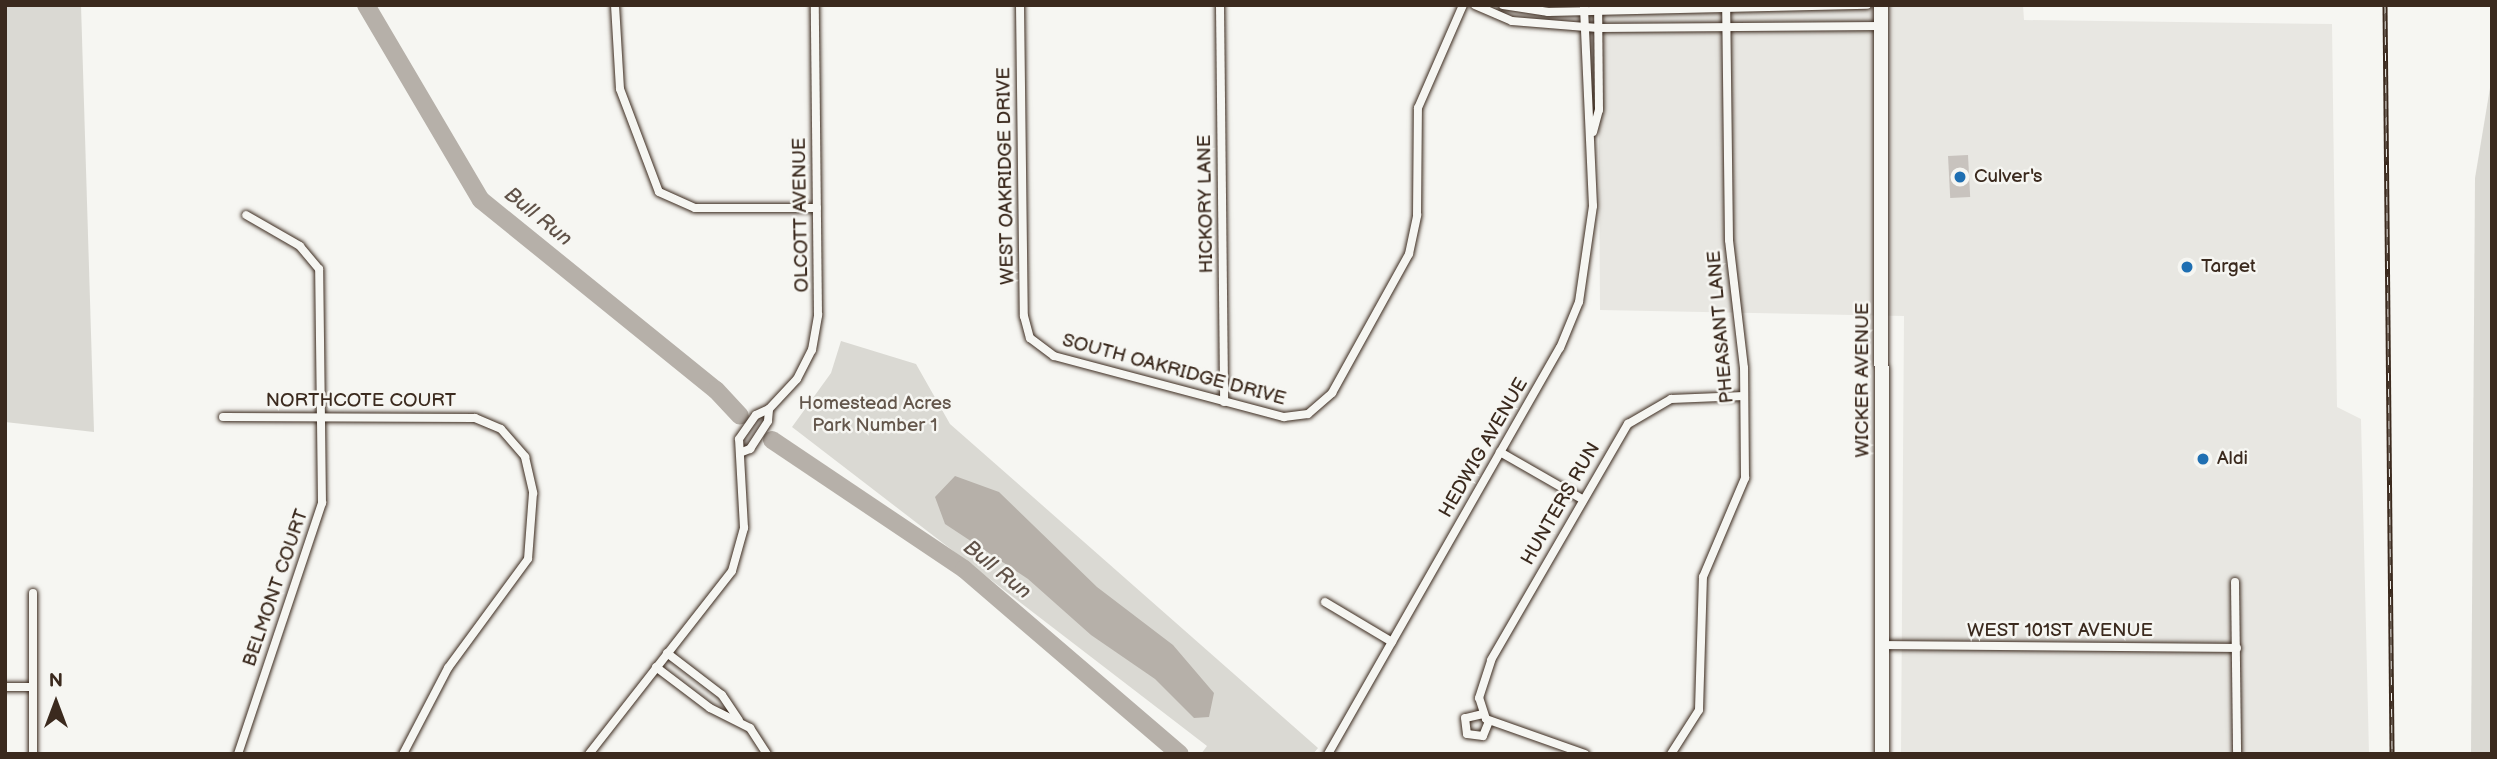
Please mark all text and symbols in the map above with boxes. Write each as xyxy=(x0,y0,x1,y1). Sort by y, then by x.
street label: WEST OAKRIDGE DRIVE xyxy=(993,67,1019,285)
street label: HICKORY LANE xyxy=(1193,134,1219,274)
street label: OLCOTT AVENUE xyxy=(788,137,814,293)
place label: Culver's xyxy=(1974,166,2042,188)
marker: Culver's xyxy=(1952,169,1968,185)
water label: Bull Run xyxy=(499,182,577,252)
street label: PHEASANT LANE xyxy=(1703,250,1739,404)
place label: Target xyxy=(2201,256,2256,278)
marker: Target xyxy=(2179,259,2195,275)
street label: WICKER AVENUE xyxy=(1852,302,1874,458)
street label: SOUTH OAKRIDGE DRIVE xyxy=(1060,329,1288,411)
street label: HEDWIG AVENUE xyxy=(1435,374,1533,522)
street label: NORTHCOTE COURT xyxy=(266,390,456,412)
park label: Homestead Acres Park Number 1 xyxy=(799,393,951,437)
street label: HUNTERS RUN xyxy=(1517,439,1605,569)
place label: Aldi xyxy=(2217,448,2248,470)
marker: Aldi xyxy=(2195,451,2211,467)
street label: BELMONT COURT xyxy=(238,506,314,670)
water label: Bull Run xyxy=(958,535,1036,605)
street label: WEST 101ST AVENUE xyxy=(1967,620,2153,642)
north arrow xyxy=(21,668,91,738)
text: N xyxy=(49,670,63,693)

